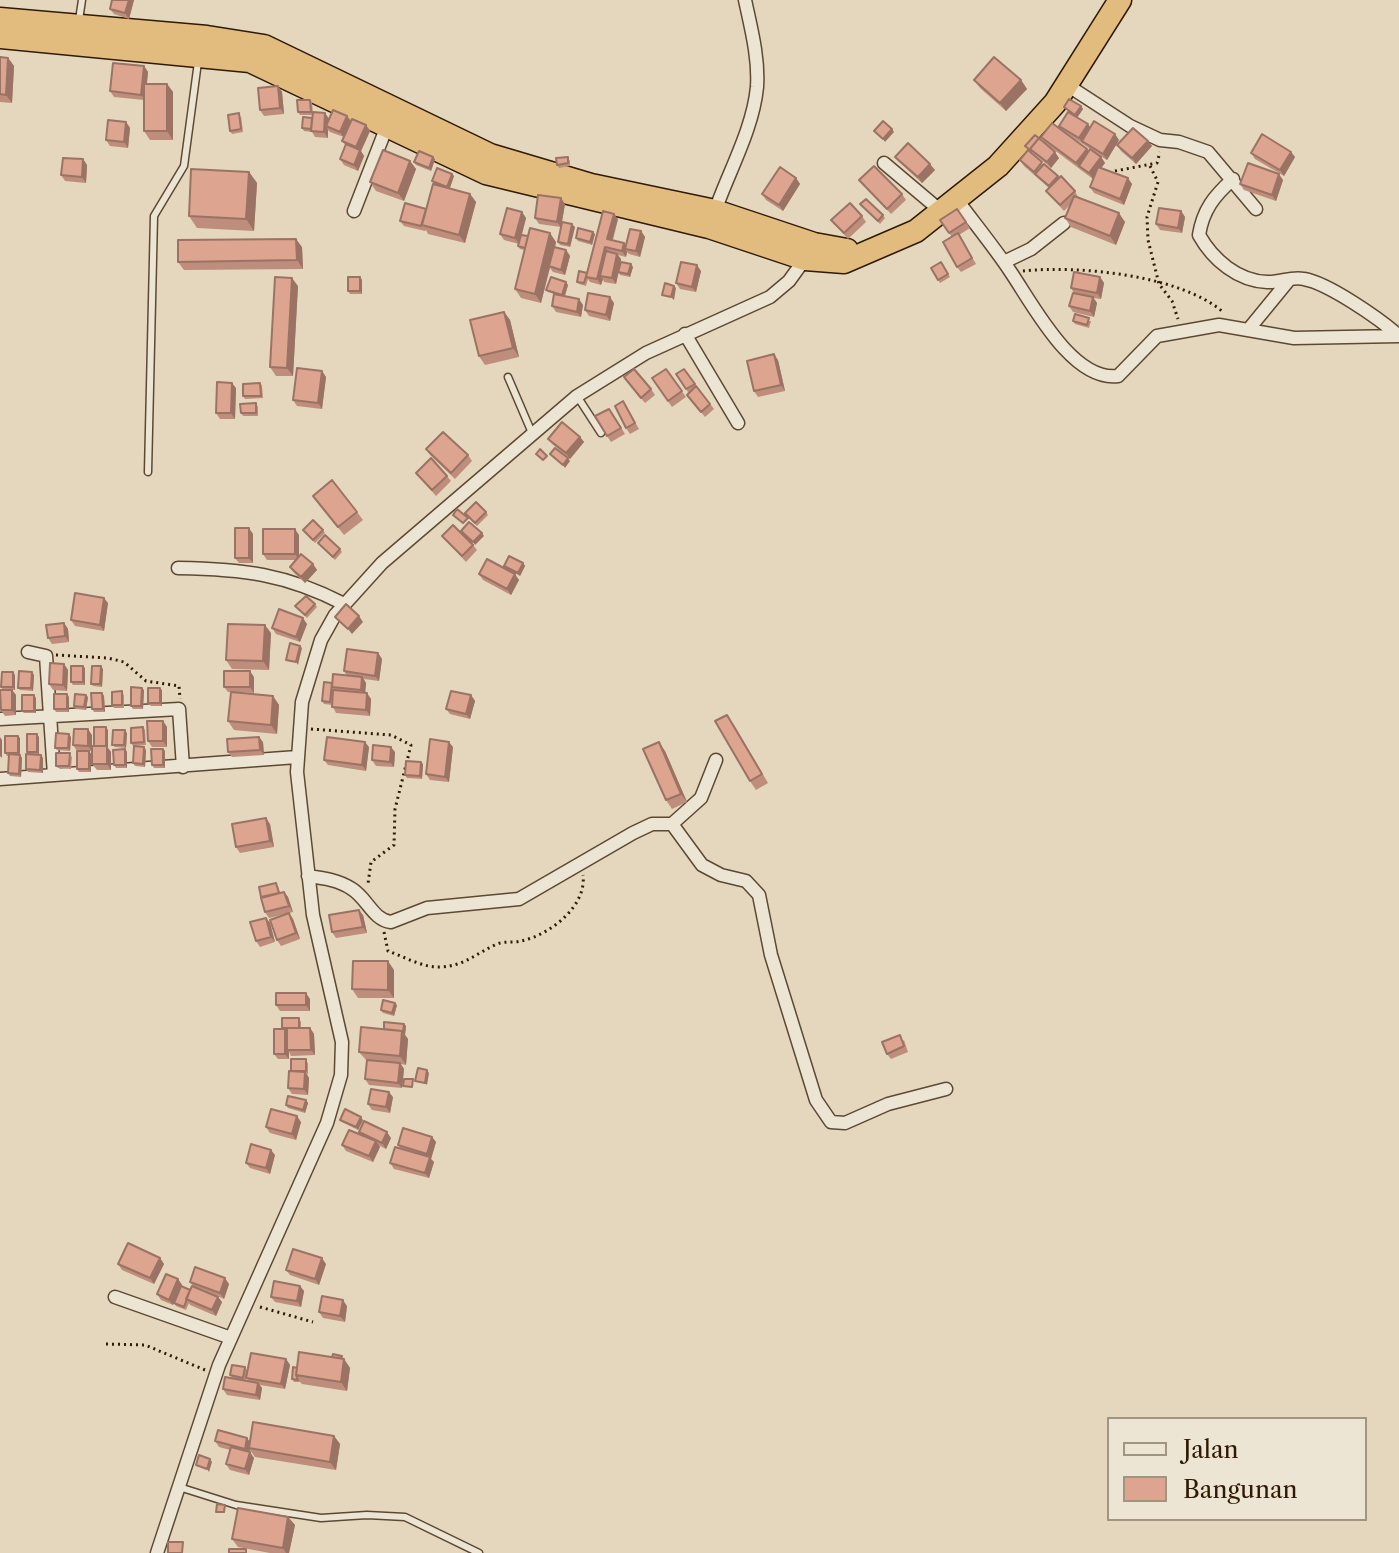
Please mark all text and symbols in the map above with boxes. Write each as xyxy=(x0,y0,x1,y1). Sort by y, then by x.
legend xyxy=(1107,1417,1367,1521)
text: Jalan xyxy=(1183,1435,1239,1464)
text: Bangunan xyxy=(1183,1475,1298,1504)

